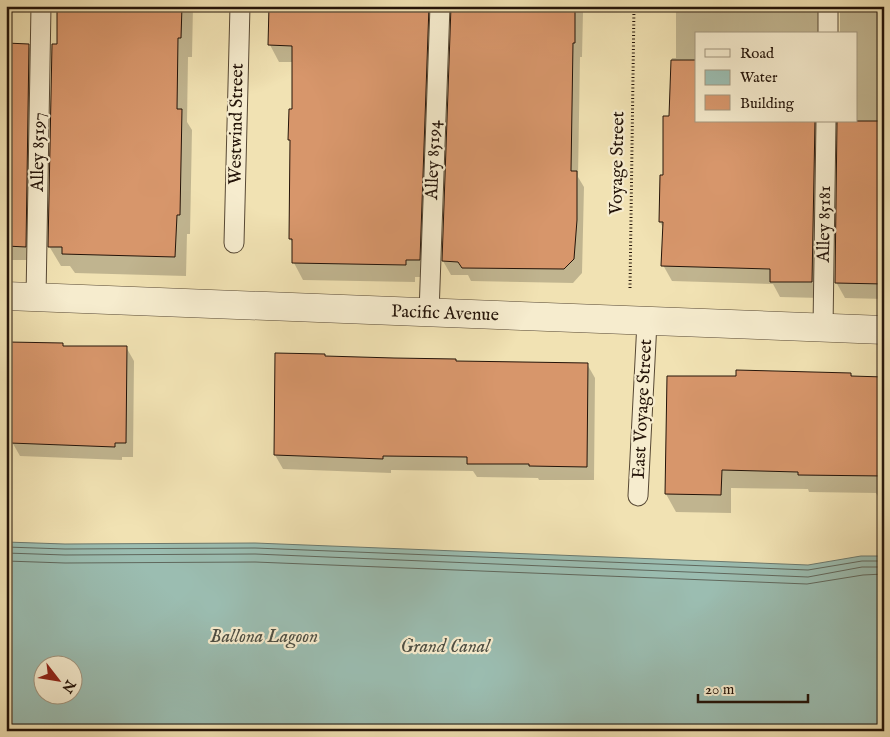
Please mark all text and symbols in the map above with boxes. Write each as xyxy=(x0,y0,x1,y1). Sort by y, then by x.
legend xyxy=(695,32,858,122)
text: Road xyxy=(740,44,775,63)
street label: Westwind Street xyxy=(224,63,250,185)
text: Water xyxy=(740,68,778,87)
text: Building xyxy=(740,94,795,113)
street label: Voyage Street xyxy=(606,111,630,216)
street label: Alley 85197 xyxy=(27,112,51,193)
street label: Alley 85194 xyxy=(421,120,447,201)
street label: Alley 85181 xyxy=(813,185,837,264)
street label: Pacific Avenue xyxy=(391,301,499,327)
street label: East Voyage Street xyxy=(628,338,658,480)
water label: Ballona Lagoon xyxy=(210,625,318,649)
water label: Grand Canal xyxy=(400,635,491,659)
north arrow xyxy=(32,654,82,704)
scale bar xyxy=(698,672,808,704)
text: N xyxy=(57,675,80,696)
text: 20 m xyxy=(705,680,735,699)

